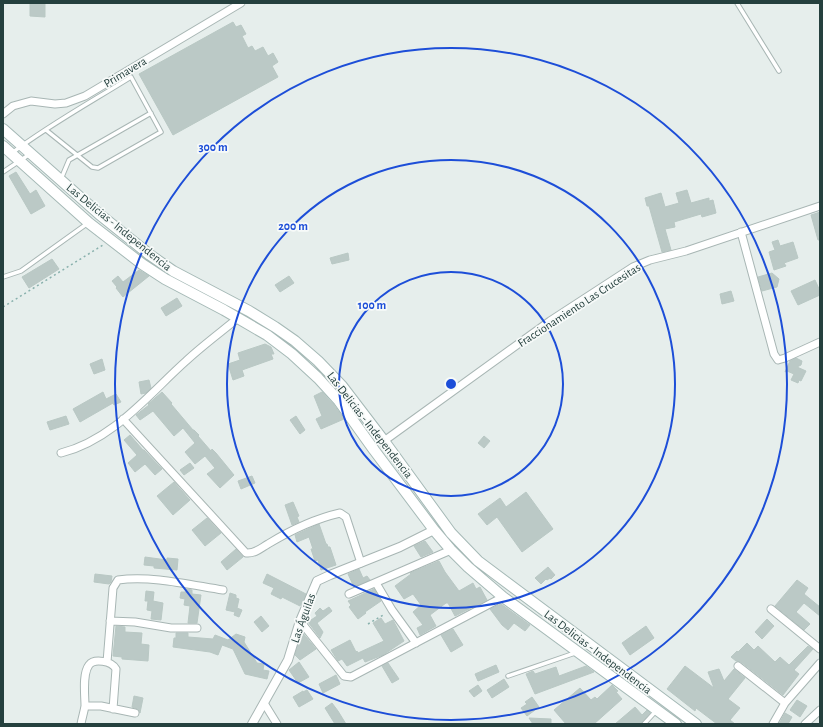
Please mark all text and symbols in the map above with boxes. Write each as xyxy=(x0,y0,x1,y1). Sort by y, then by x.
street label: Primavera xyxy=(102,54,149,89)
text: 300 m xyxy=(198,141,228,153)
street label: Las Delicias - Independencia xyxy=(64,181,174,273)
text: 200 m xyxy=(278,220,308,232)
street label: Fraccionamiento Las Crucesitas xyxy=(516,261,642,349)
text: 100 m xyxy=(358,299,386,311)
street label: Las Delicias - Independencia xyxy=(325,370,415,481)
centre of rings xyxy=(444,377,458,391)
street label: Las Águilas xyxy=(288,591,317,644)
street label: Las Delicias - Independencia xyxy=(542,608,654,697)

